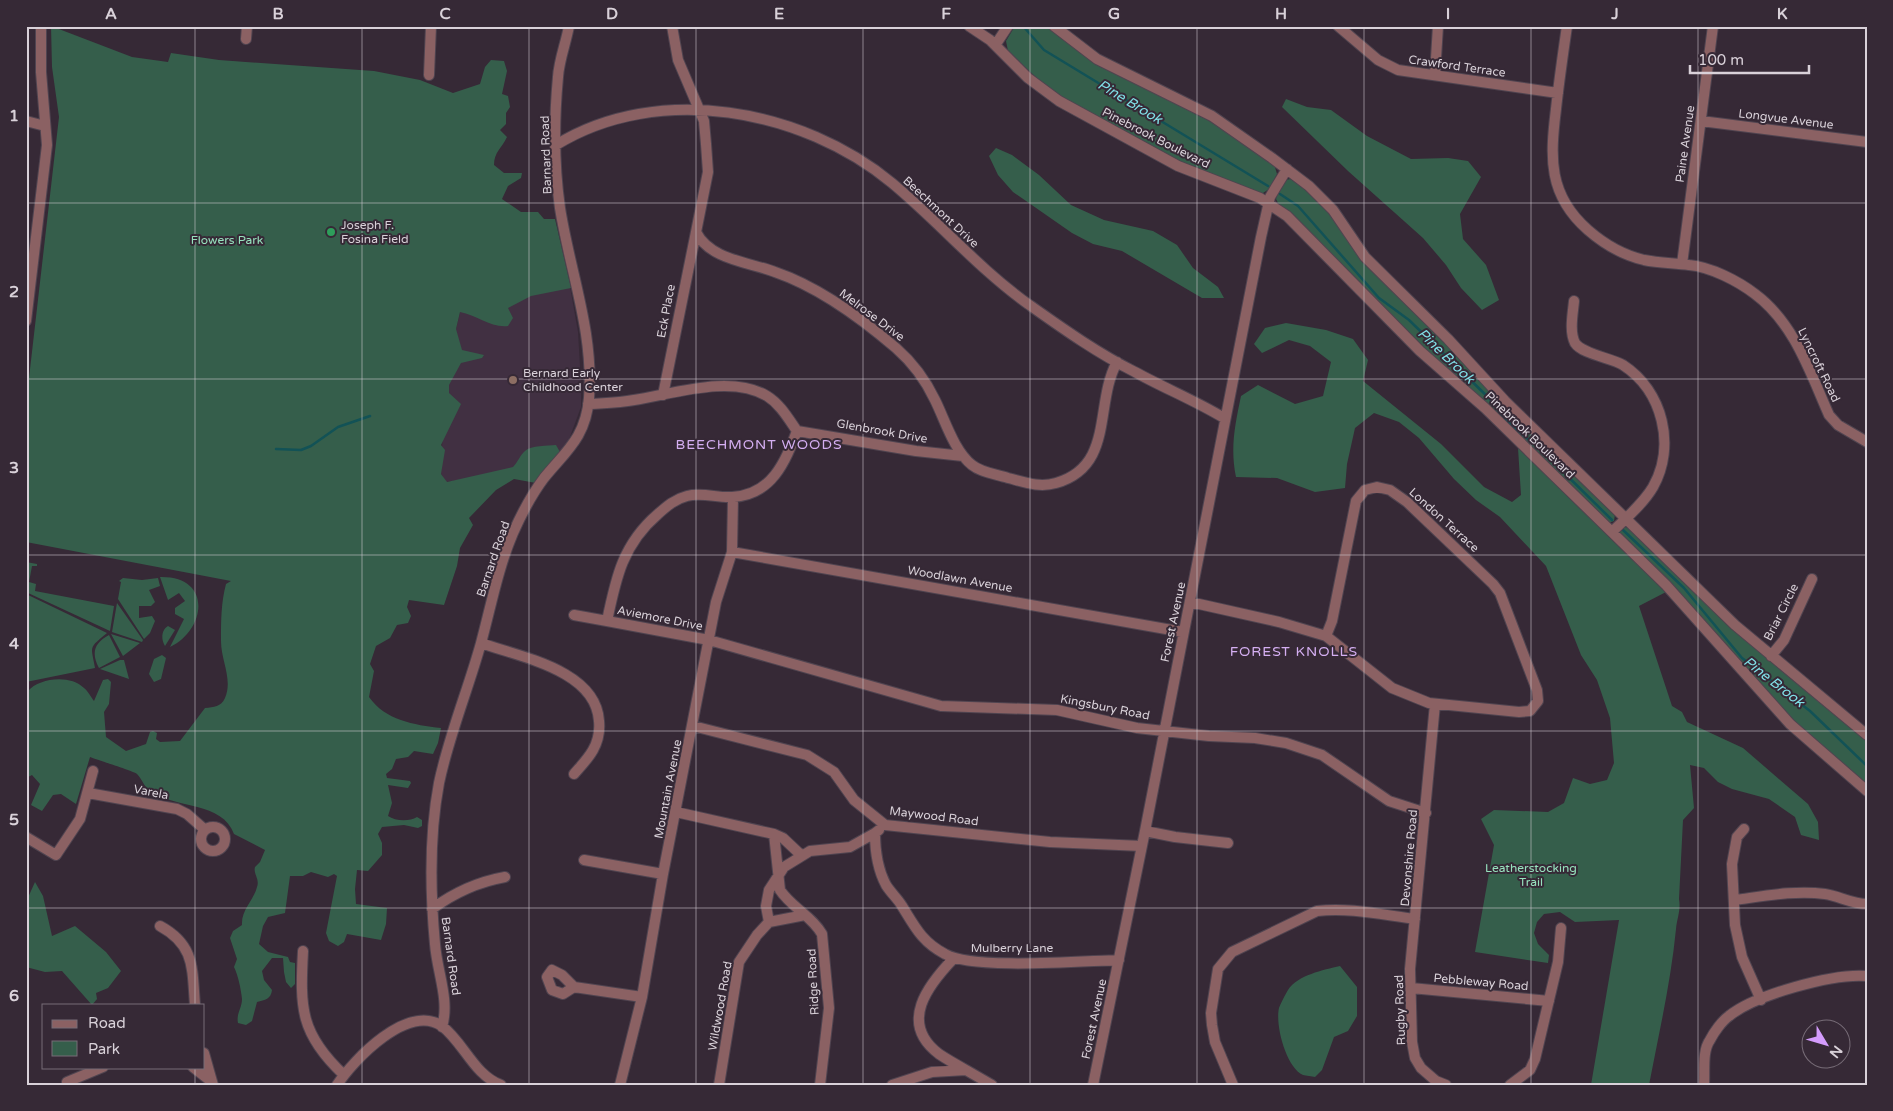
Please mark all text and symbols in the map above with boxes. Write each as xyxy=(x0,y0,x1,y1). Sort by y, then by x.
text: A xyxy=(105,4,117,24)
text: B xyxy=(272,4,284,24)
text: C xyxy=(439,4,451,24)
text: D xyxy=(606,4,618,24)
text: E xyxy=(774,4,784,24)
text: F xyxy=(941,4,951,24)
text: G xyxy=(1108,4,1120,24)
text: H xyxy=(1275,4,1287,24)
text: I xyxy=(1446,4,1450,24)
text: J xyxy=(1610,4,1619,24)
text: K xyxy=(1777,4,1788,24)
scale bar xyxy=(1690,42,1809,74)
text: 100 m xyxy=(1698,51,1744,69)
street label: Crawford Terrace xyxy=(1407,52,1507,80)
water label: Pine Brook xyxy=(1095,76,1167,129)
street label: Paine Avenue xyxy=(1673,104,1697,183)
street label: Pinebrook Boulevard xyxy=(1100,105,1212,171)
text: 1 xyxy=(9,106,19,126)
street label: Longvue Avenue xyxy=(1738,106,1835,132)
street label: Barnard Road xyxy=(538,115,554,195)
street label: Beechmont Drive xyxy=(900,173,982,251)
place label: Joseph F. Fosina Field xyxy=(341,218,409,246)
marker: Joseph F. Fosina Field xyxy=(325,226,337,238)
park label: Flowers Park xyxy=(191,233,264,247)
text: 2 xyxy=(9,282,19,302)
street label: Eck Place xyxy=(654,283,678,339)
street label: Melrose Drive xyxy=(837,286,908,344)
water label: Pine Brook xyxy=(1414,325,1479,388)
street label: Lyncroft Road xyxy=(1795,326,1843,404)
place label: Bernard Early Childhood Center xyxy=(523,366,623,394)
marker: Bernard Early Childhood Center xyxy=(507,374,519,386)
street label: Pinebrook Boulevard xyxy=(1482,389,1578,481)
street label: Glenbrook Drive xyxy=(835,416,929,446)
district label: BEECHMONT WOODS xyxy=(675,436,843,453)
text: 3 xyxy=(9,458,19,478)
street label: London Terrace xyxy=(1406,485,1482,555)
street label: Barnard Road xyxy=(474,519,512,599)
street label: Woodlawn Avenue xyxy=(906,563,1014,595)
street label: Forest Avenue xyxy=(1158,580,1188,663)
street label: Briar Circle xyxy=(1761,581,1801,643)
street label: Aviemore Drive xyxy=(616,603,704,633)
text: 4 xyxy=(9,634,19,654)
district label: FOREST KNOLLS xyxy=(1230,643,1358,660)
water label: Pine Brook xyxy=(1740,653,1809,712)
street label: Kingsbury Road xyxy=(1059,691,1151,723)
street label: Mountain Avenue xyxy=(652,738,685,840)
street label: Varela xyxy=(132,782,170,802)
street label: Maywood Road xyxy=(889,804,979,828)
street label: Devonshire Road xyxy=(1398,809,1420,907)
text: 5 xyxy=(9,810,19,830)
park label: Leatherstocking Trail xyxy=(1485,861,1577,889)
street label: Barnard Road xyxy=(439,916,463,996)
street label: Mulberry Lane xyxy=(971,941,1054,955)
street label: Ridge Road xyxy=(804,948,822,1016)
street label: Wildwood Road xyxy=(705,960,735,1052)
street label: Pebbleway Road xyxy=(1433,971,1529,993)
street label: Rugby Road xyxy=(1392,974,1408,1046)
street label: Forest Avenue xyxy=(1079,977,1109,1060)
text: 6 xyxy=(9,986,19,1006)
legend xyxy=(42,1004,205,1068)
text: Road xyxy=(88,1014,126,1032)
north arrow xyxy=(1800,1018,1850,1068)
text: Park xyxy=(88,1040,120,1058)
text: N xyxy=(1826,1042,1846,1061)

